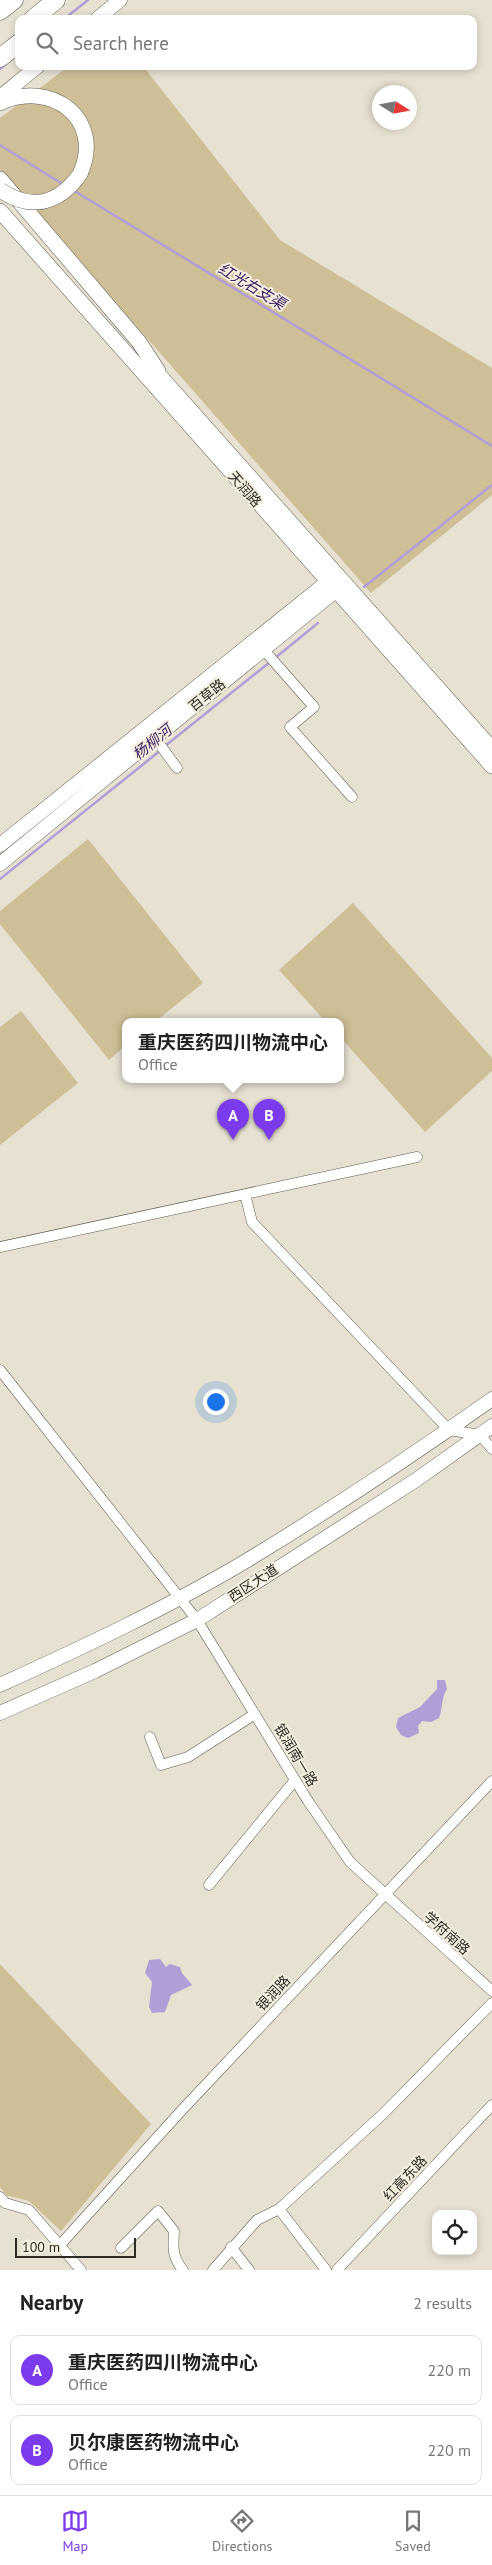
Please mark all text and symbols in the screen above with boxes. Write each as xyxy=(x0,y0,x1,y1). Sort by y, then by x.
search box xyxy=(15,15,477,70)
icon: search xyxy=(33,29,61,57)
text: Search here xyxy=(73,31,169,55)
north arrow xyxy=(372,85,417,130)
water label: 红光右支渠 xyxy=(215,259,291,314)
street label: 天润路 xyxy=(224,467,266,511)
street label: 百草路 xyxy=(185,675,229,715)
water label: 杨柳河 xyxy=(129,719,178,764)
popup xyxy=(122,1018,344,1083)
text: 重庆医药四川物流中心 xyxy=(138,1030,328,1054)
text: Office xyxy=(138,1054,178,1074)
pin: A xyxy=(217,1099,249,1140)
pin: B xyxy=(253,1099,285,1140)
your location xyxy=(203,1389,229,1415)
street label: 西区大道 xyxy=(225,1560,281,1606)
street label: 银润南一路 xyxy=(270,1720,322,1790)
street label: 学府南路 xyxy=(420,1908,474,1958)
street label: 银润路 xyxy=(252,1972,294,2014)
street label: 红高东路 xyxy=(379,2151,431,2205)
map controls xyxy=(432,2210,477,2255)
button: locate xyxy=(432,2210,477,2255)
scale bar xyxy=(15,2235,136,2258)
text: 100 m xyxy=(22,2238,60,2256)
text: Nearby xyxy=(20,2289,83,2316)
text: 2 results xyxy=(413,2293,472,2313)
text: 重庆医药四川物流中心 xyxy=(68,2350,258,2374)
text: A xyxy=(32,2360,42,2380)
text: 220 m xyxy=(428,2360,471,2380)
text: Office xyxy=(68,2374,108,2394)
text: 贝尔康医药物流中心 xyxy=(68,2430,239,2454)
text: B xyxy=(32,2440,42,2460)
text: 220 m xyxy=(428,2440,471,2460)
text: Office xyxy=(68,2454,108,2474)
tab: Map xyxy=(61,2507,89,2555)
tab: Directions xyxy=(212,2507,272,2555)
tab: Saved xyxy=(395,2507,431,2555)

